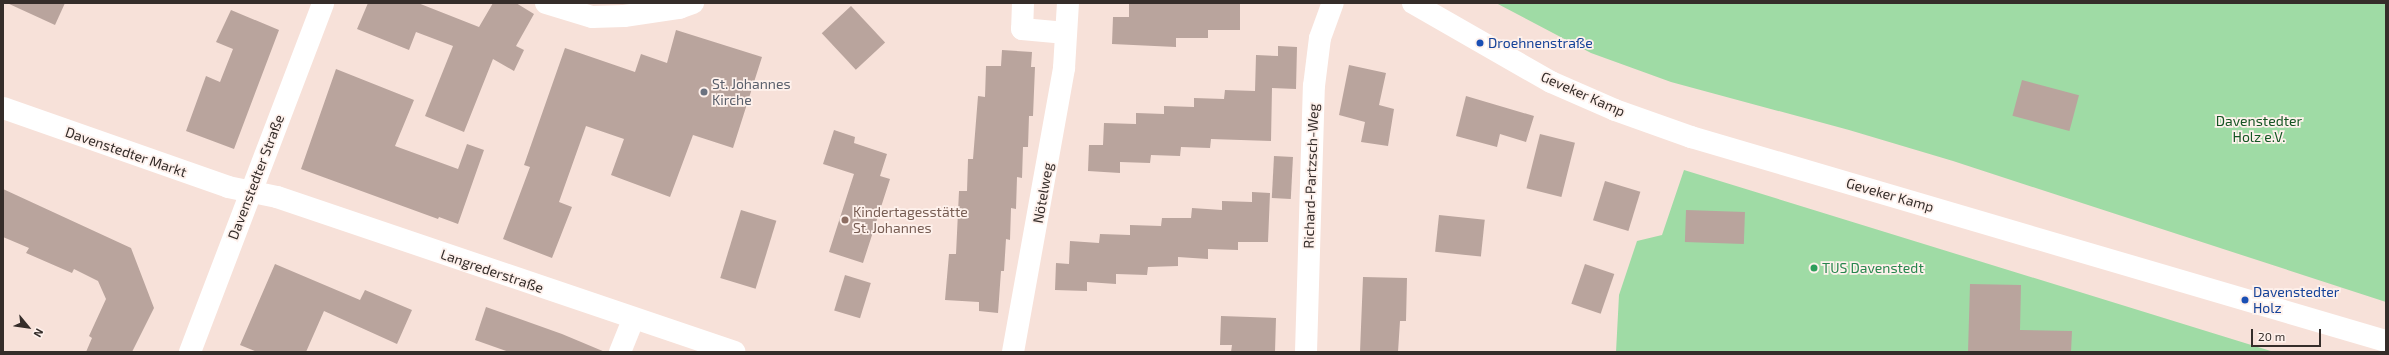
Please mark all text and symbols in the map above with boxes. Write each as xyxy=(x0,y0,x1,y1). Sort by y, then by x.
place label: Droehnenstraße xyxy=(1488,35,1593,51)
marker: Droehnenstraße xyxy=(1475,38,1485,48)
street label: Geveker Kamp xyxy=(1538,68,1628,120)
place label: St. Johannes Kirche xyxy=(712,76,791,108)
marker: St. Johannes Kirche xyxy=(699,87,709,97)
street label: Richard-Partzsch-Weg xyxy=(1300,103,1322,249)
street label: Davenstedter Straße xyxy=(224,112,288,242)
park label: Davenstedter Holz e.V. xyxy=(2216,113,2302,146)
street label: Davenstedter Markt xyxy=(63,123,189,181)
street label: Nötelweg xyxy=(1029,161,1057,225)
street label: Geveker Kamp xyxy=(1844,174,1936,216)
place label: Kindertagesstätte St. Johannes xyxy=(853,204,968,236)
marker: Kindertagesstätte St. Johannes xyxy=(840,215,850,225)
street label: Langrederstraße xyxy=(438,246,546,296)
place label: TUS Davenstedt xyxy=(1822,260,1924,276)
marker: TUS Davenstedt xyxy=(1809,263,1819,273)
place label: Davenstedter Holz xyxy=(2253,284,2339,316)
marker: Davenstedter Holz xyxy=(2240,295,2250,305)
north arrow xyxy=(8,307,48,347)
scale bar xyxy=(2253,321,2323,347)
text: N xyxy=(31,326,47,340)
text: 20 m xyxy=(2258,329,2285,343)

